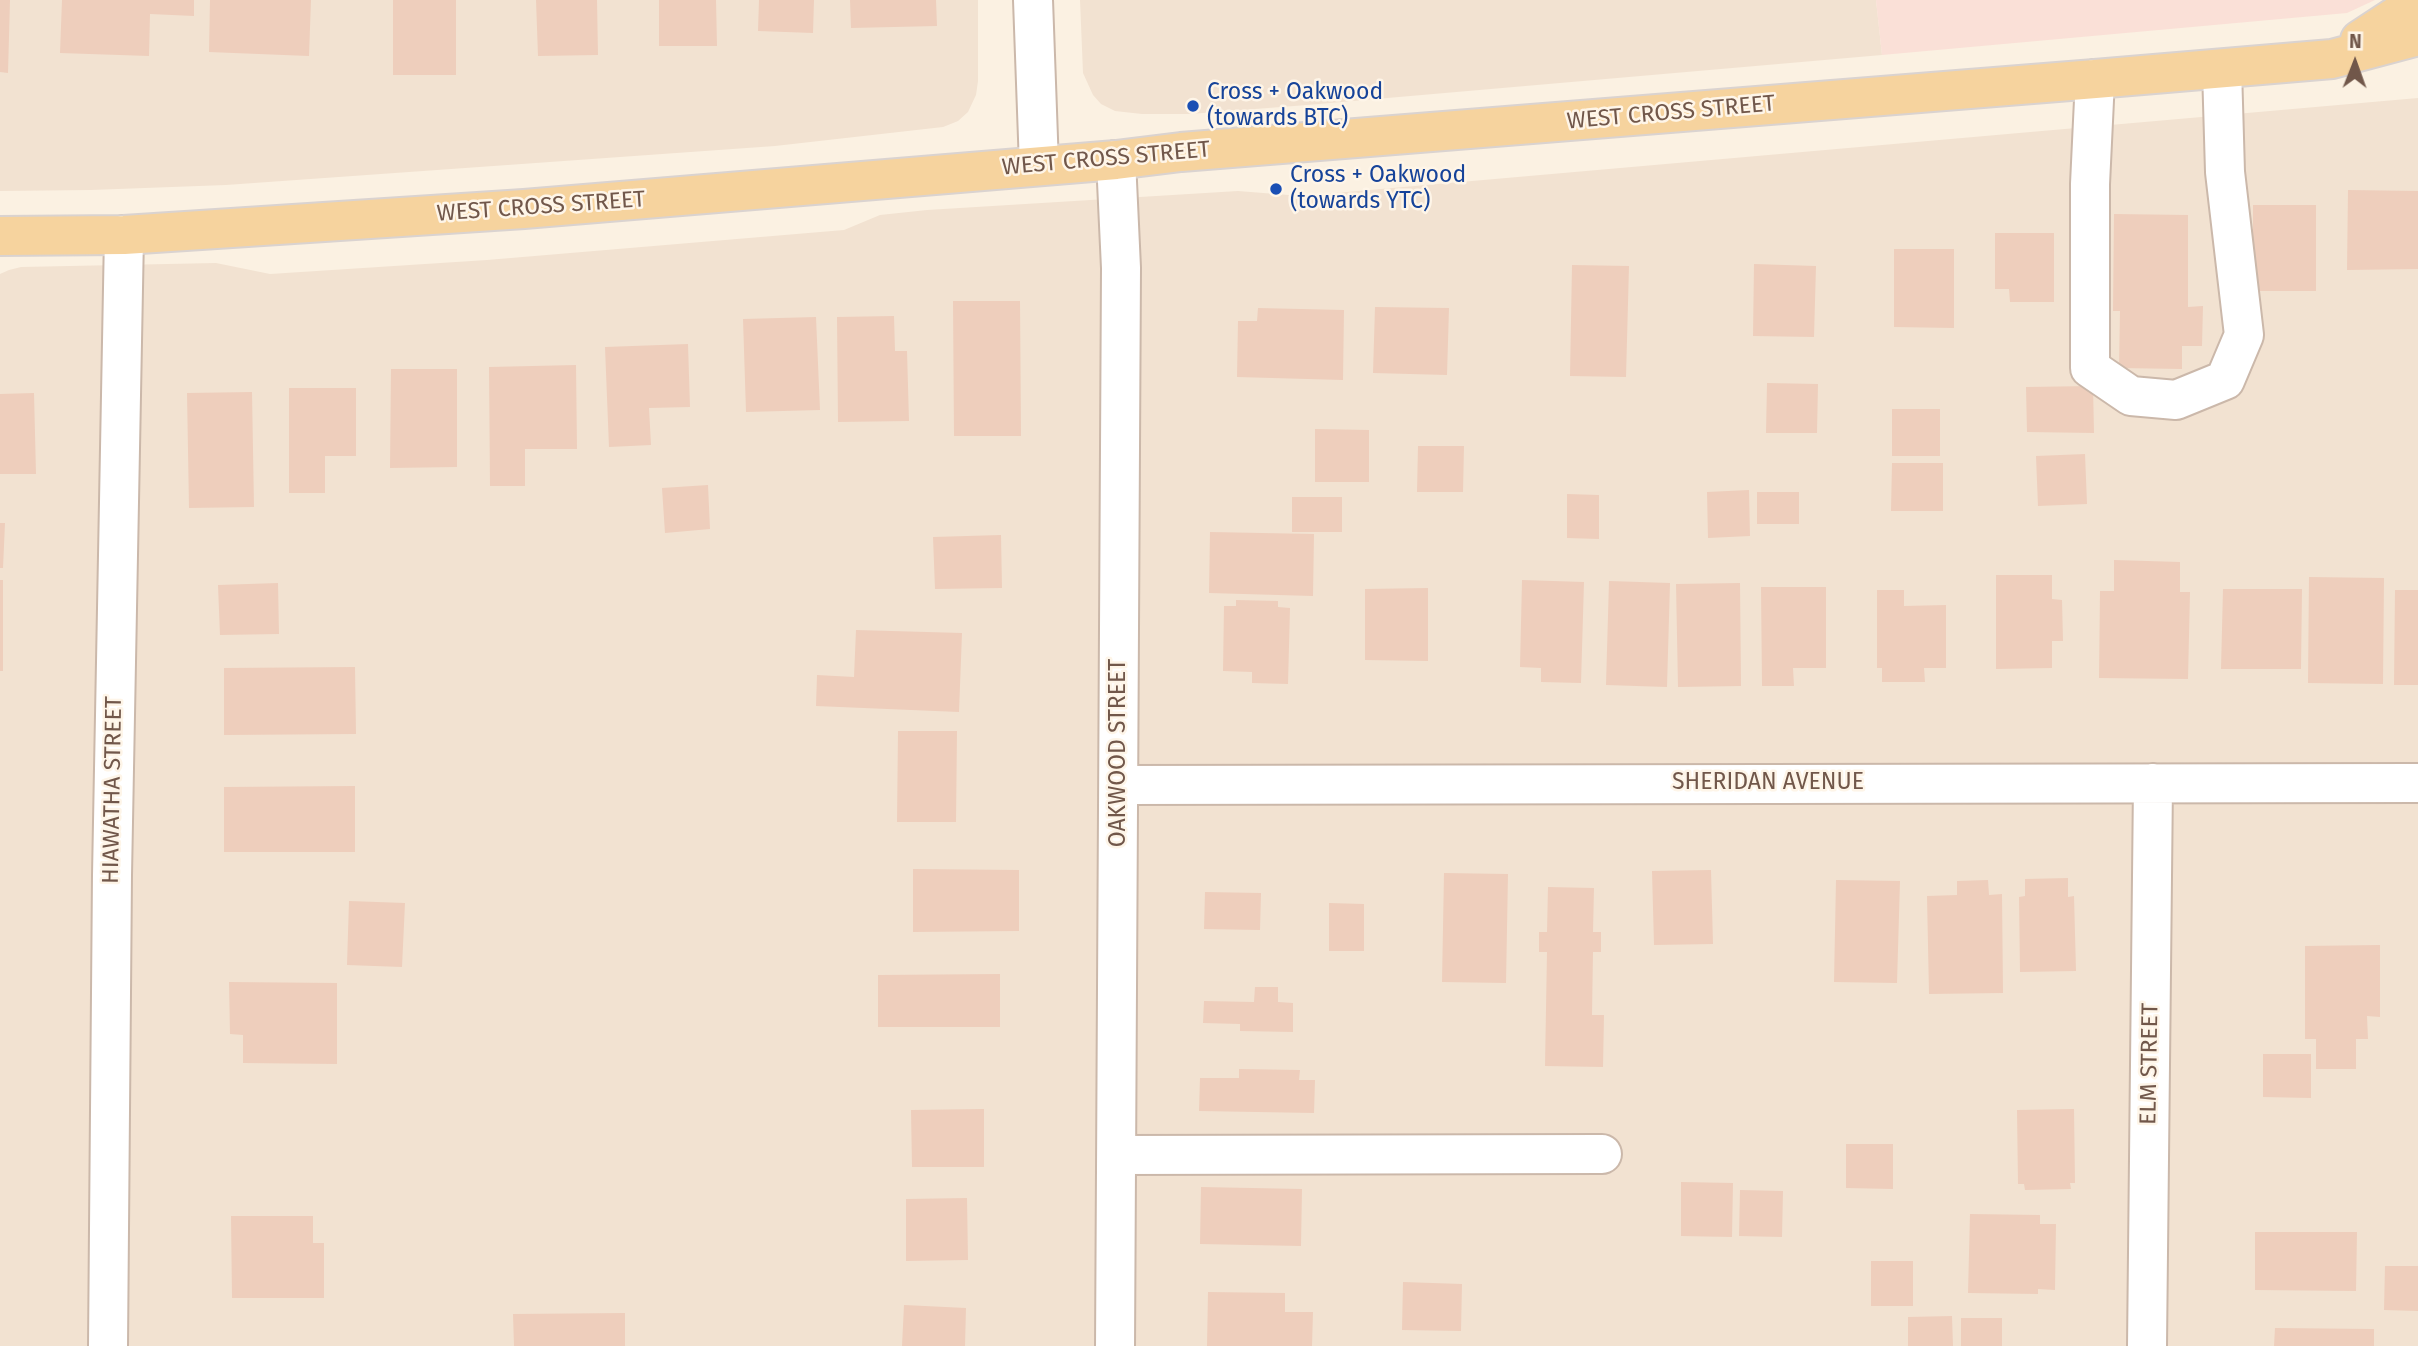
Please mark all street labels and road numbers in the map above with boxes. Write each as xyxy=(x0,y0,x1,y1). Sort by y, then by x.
street label: WEST CROSS STREET xyxy=(1566,90,1776,136)
street label: WEST CROSS STREET xyxy=(1001,136,1211,182)
street label: WEST CROSS STREET xyxy=(436,186,646,228)
street label: OAKWOOD STREET xyxy=(1105,659,1133,847)
street label: HIAWATHA STREET xyxy=(98,696,128,884)
street label: SHERIDAN AVENUE xyxy=(1672,769,1864,797)
street label: ELM STREET xyxy=(2135,1003,2165,1125)

